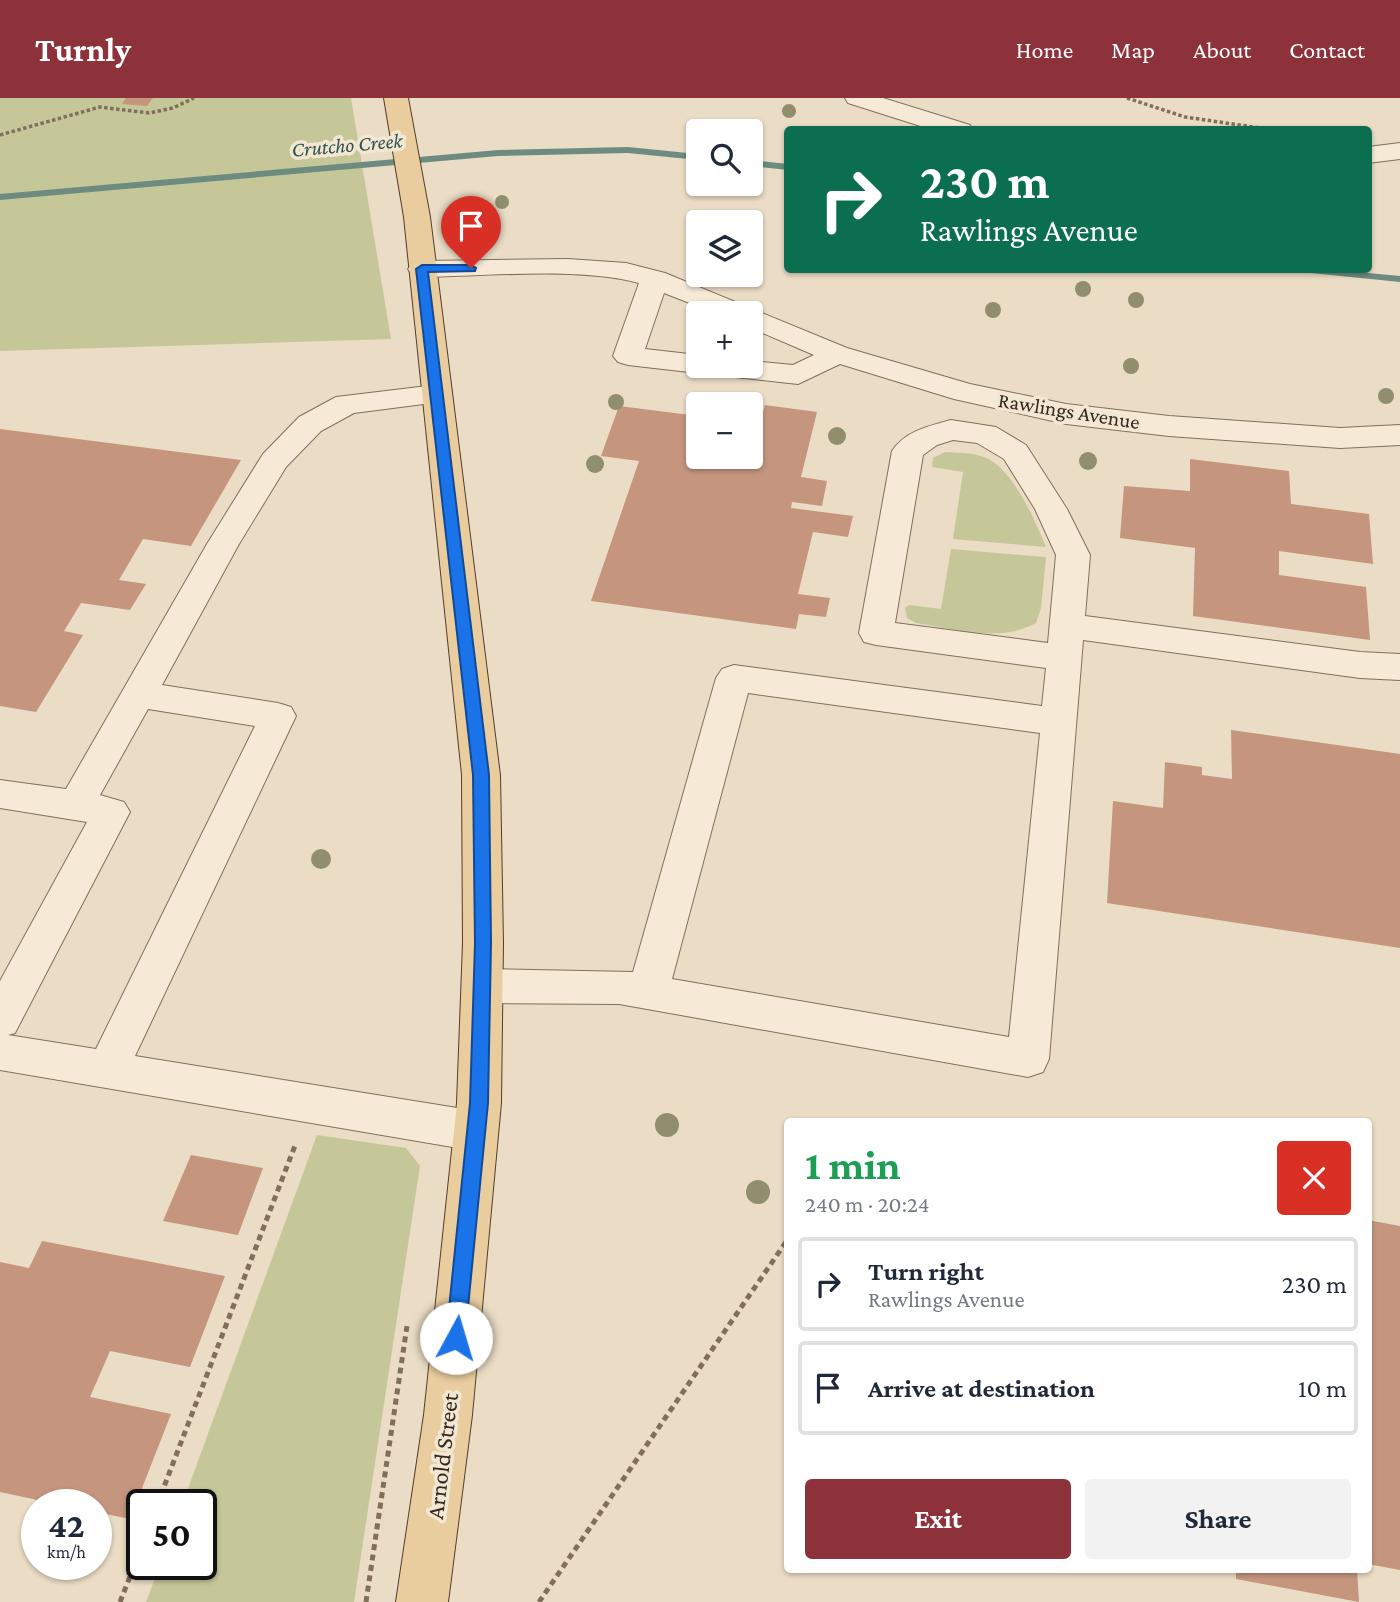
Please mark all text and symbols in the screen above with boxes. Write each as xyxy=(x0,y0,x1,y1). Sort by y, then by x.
text: Turnly xyxy=(35,31,131,68)
text: Home xyxy=(1016,36,1073,63)
text: Map xyxy=(1111,36,1155,63)
text: About xyxy=(1193,36,1251,63)
text: Contact xyxy=(1289,36,1365,63)
map controls xyxy=(686,119,763,469)
button: search xyxy=(686,119,763,196)
water label: Crutcho Creek xyxy=(291,128,404,162)
icon: right xyxy=(805,154,896,245)
text: 230 m xyxy=(920,154,1050,209)
pin xyxy=(441,196,501,268)
icon: arrive xyxy=(452,207,490,245)
button: layers xyxy=(686,210,763,287)
text: Rawlings Avenue xyxy=(920,212,1138,248)
button: + xyxy=(686,301,763,378)
street label: Rawlings Avenue xyxy=(997,388,1141,434)
button: − xyxy=(686,392,763,469)
text: 1 min xyxy=(805,1141,901,1188)
button: close xyxy=(1277,1141,1351,1215)
text: 240 m · 20:24 xyxy=(805,1191,930,1217)
text: Turn right xyxy=(868,1257,984,1286)
icon: right xyxy=(809,1265,847,1303)
text: 230 m xyxy=(1282,1270,1347,1299)
text: Rawlings Avenue xyxy=(868,1286,1025,1312)
position arrow xyxy=(419,1301,493,1375)
icon: arrive xyxy=(809,1369,847,1407)
text: Arrive at destination xyxy=(868,1374,1095,1403)
text: 10 m xyxy=(1298,1374,1347,1403)
street label: Arnold Street xyxy=(421,1390,463,1520)
button: Exit xyxy=(805,1479,1071,1559)
button: Share xyxy=(1085,1479,1351,1559)
speed limit sign: 50 xyxy=(126,1489,217,1580)
text: 42 xyxy=(48,1506,85,1545)
text: km/h xyxy=(47,1542,86,1562)

